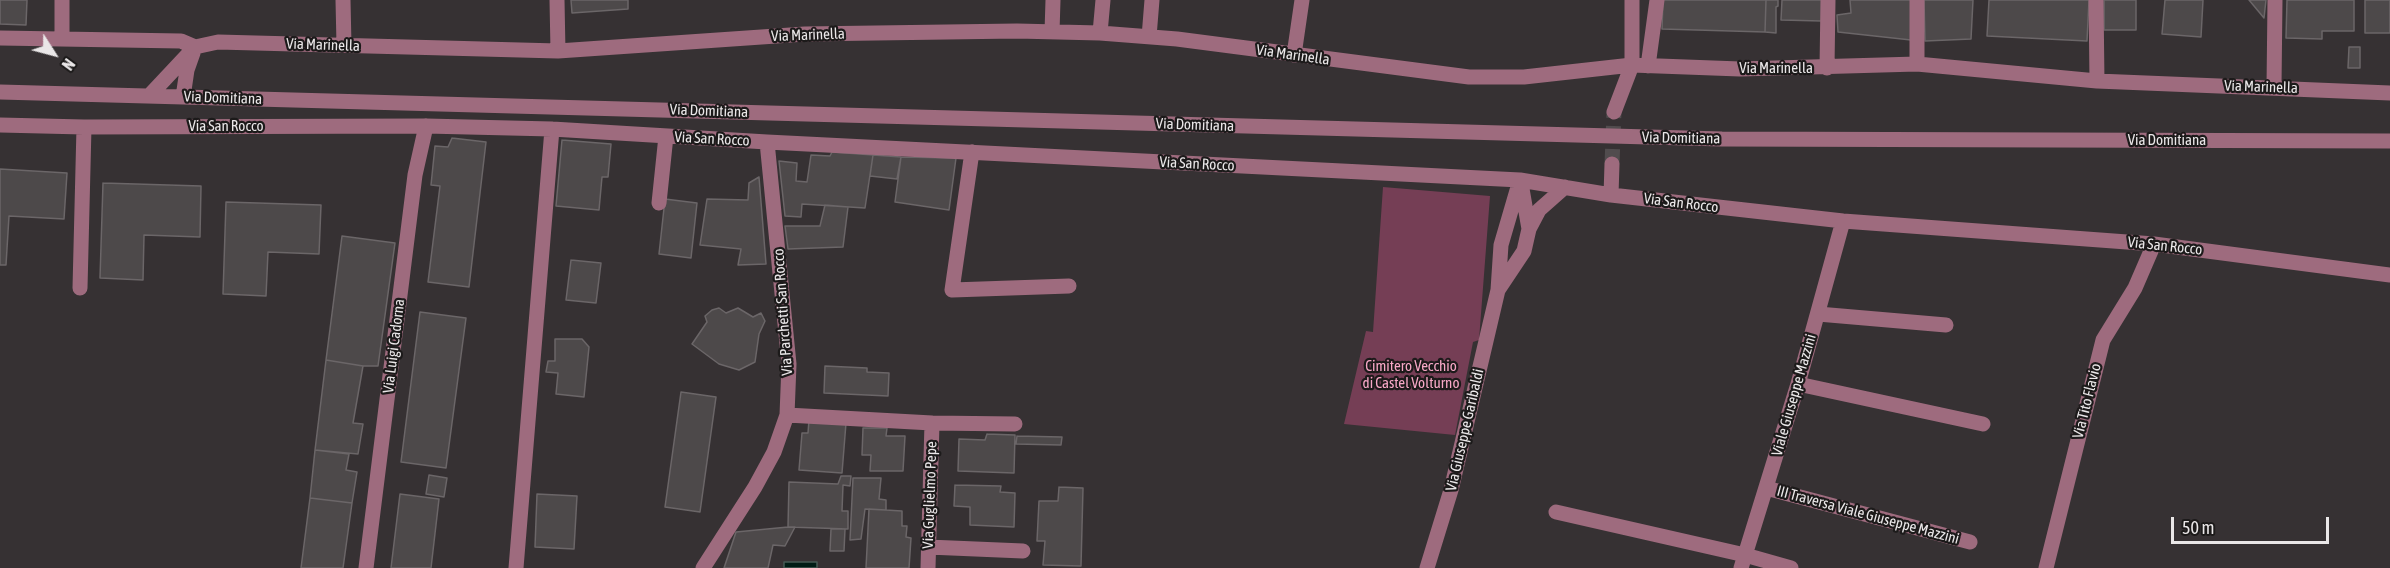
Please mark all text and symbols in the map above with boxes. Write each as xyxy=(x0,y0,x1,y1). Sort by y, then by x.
north arrow xyxy=(24,24,84,84)
street label: Via Marinella xyxy=(771,25,845,45)
street label: Via Marinella xyxy=(286,35,360,55)
street label: Via Marinella xyxy=(1255,41,1331,69)
text: N xyxy=(59,55,79,74)
street label: Via Marinella xyxy=(1739,59,1813,77)
street label: Via Marinella xyxy=(2224,77,2298,97)
street label: Via Domitiana xyxy=(183,88,263,108)
street label: Via Domitiana xyxy=(669,101,749,121)
street label: Via Domitiana xyxy=(1155,115,1235,135)
street label: Via San Rocco xyxy=(188,117,264,135)
street label: Via San Rocco xyxy=(674,128,750,150)
street label: Via Domitiana xyxy=(1642,128,1720,148)
street label: Via Domitiana xyxy=(2128,131,2206,149)
street label: Via San Rocco xyxy=(1159,153,1235,175)
street label: Via San Rocco xyxy=(1643,189,1719,217)
street label: Via San Rocco xyxy=(2127,233,2203,259)
street label: Via Parchetti San Rocco xyxy=(770,248,796,376)
street label: Via Luigi Cadorna xyxy=(379,298,409,394)
street label: Viale Giuseppe Mazzini xyxy=(1768,332,1820,458)
park label: Cimitero Vecchio di Castel Volturno xyxy=(1363,357,1459,392)
street label: Via Tito Flavio xyxy=(2069,362,2105,440)
street label: Via Giuseppe Garibaldi xyxy=(1442,367,1488,493)
street label: Via Guglielmo Pepe xyxy=(919,441,941,549)
street label: III Traversa Viale Giuseppe Mazzini xyxy=(1775,482,1961,548)
scale bar xyxy=(2174,505,2332,543)
text: 50 m xyxy=(2182,517,2214,538)

